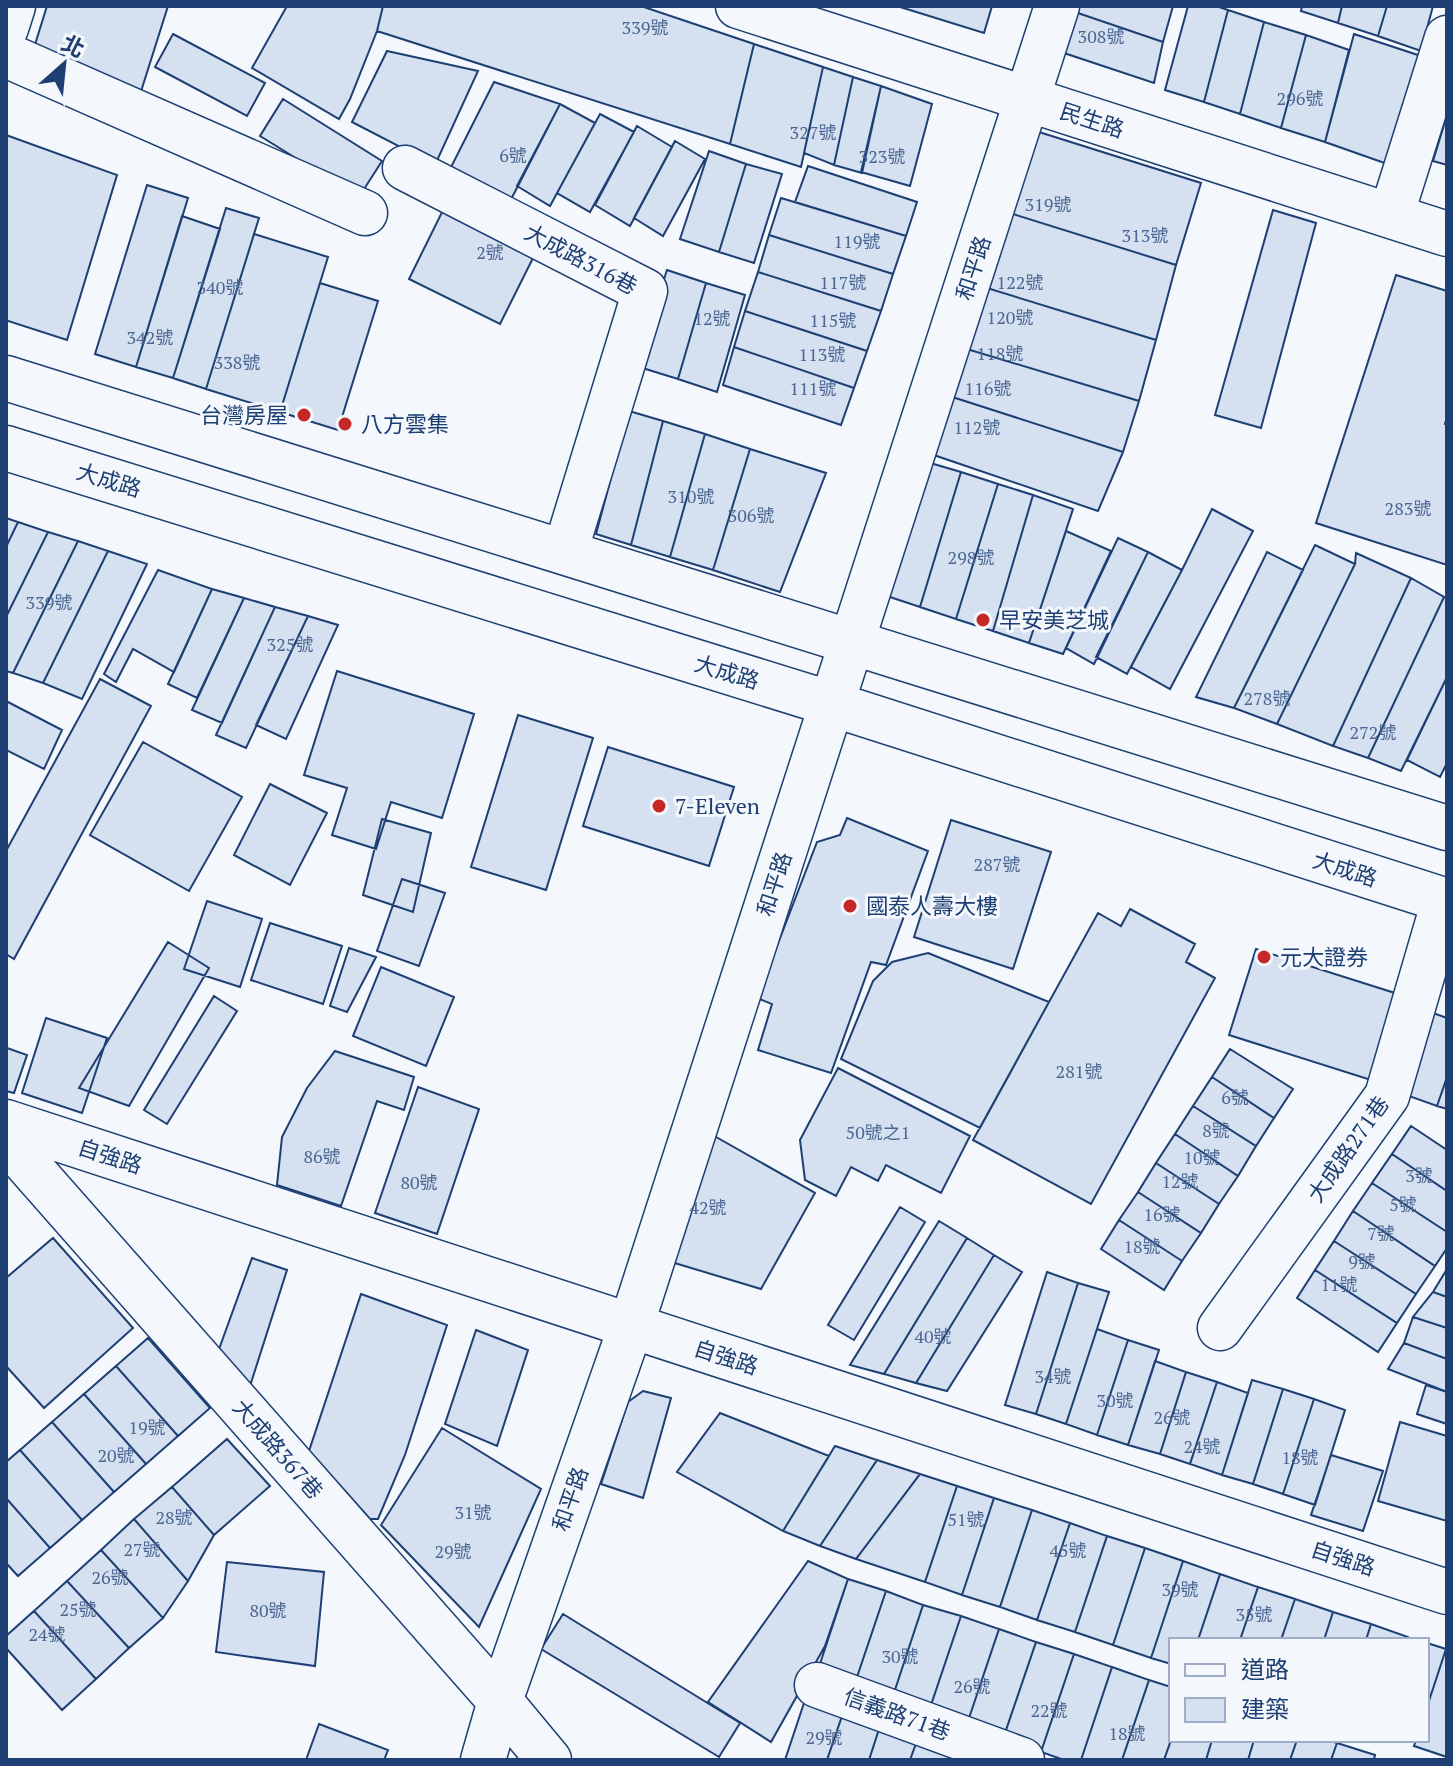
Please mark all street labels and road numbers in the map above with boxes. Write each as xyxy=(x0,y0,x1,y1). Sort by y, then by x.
street label: 民生路 xyxy=(1056,96,1128,144)
street label: 大成路316巷 xyxy=(520,217,642,300)
street label: 和平路 xyxy=(949,232,997,304)
street label: 大成路 xyxy=(73,456,145,503)
street label: 大成路 xyxy=(691,648,763,695)
street label: 大成路 xyxy=(1309,845,1381,893)
street label: 和平路 xyxy=(750,848,798,920)
street label: 大成路271巷 xyxy=(1300,1090,1395,1207)
street label: 自強路 xyxy=(74,1132,146,1180)
street label: 自強路 xyxy=(690,1333,762,1381)
street label: 大成路367巷 xyxy=(227,1393,330,1505)
street label: 和平路 xyxy=(545,1463,594,1535)
street label: 自強路 xyxy=(1307,1534,1379,1582)
street label: 信義路71巷 xyxy=(840,1681,954,1746)

